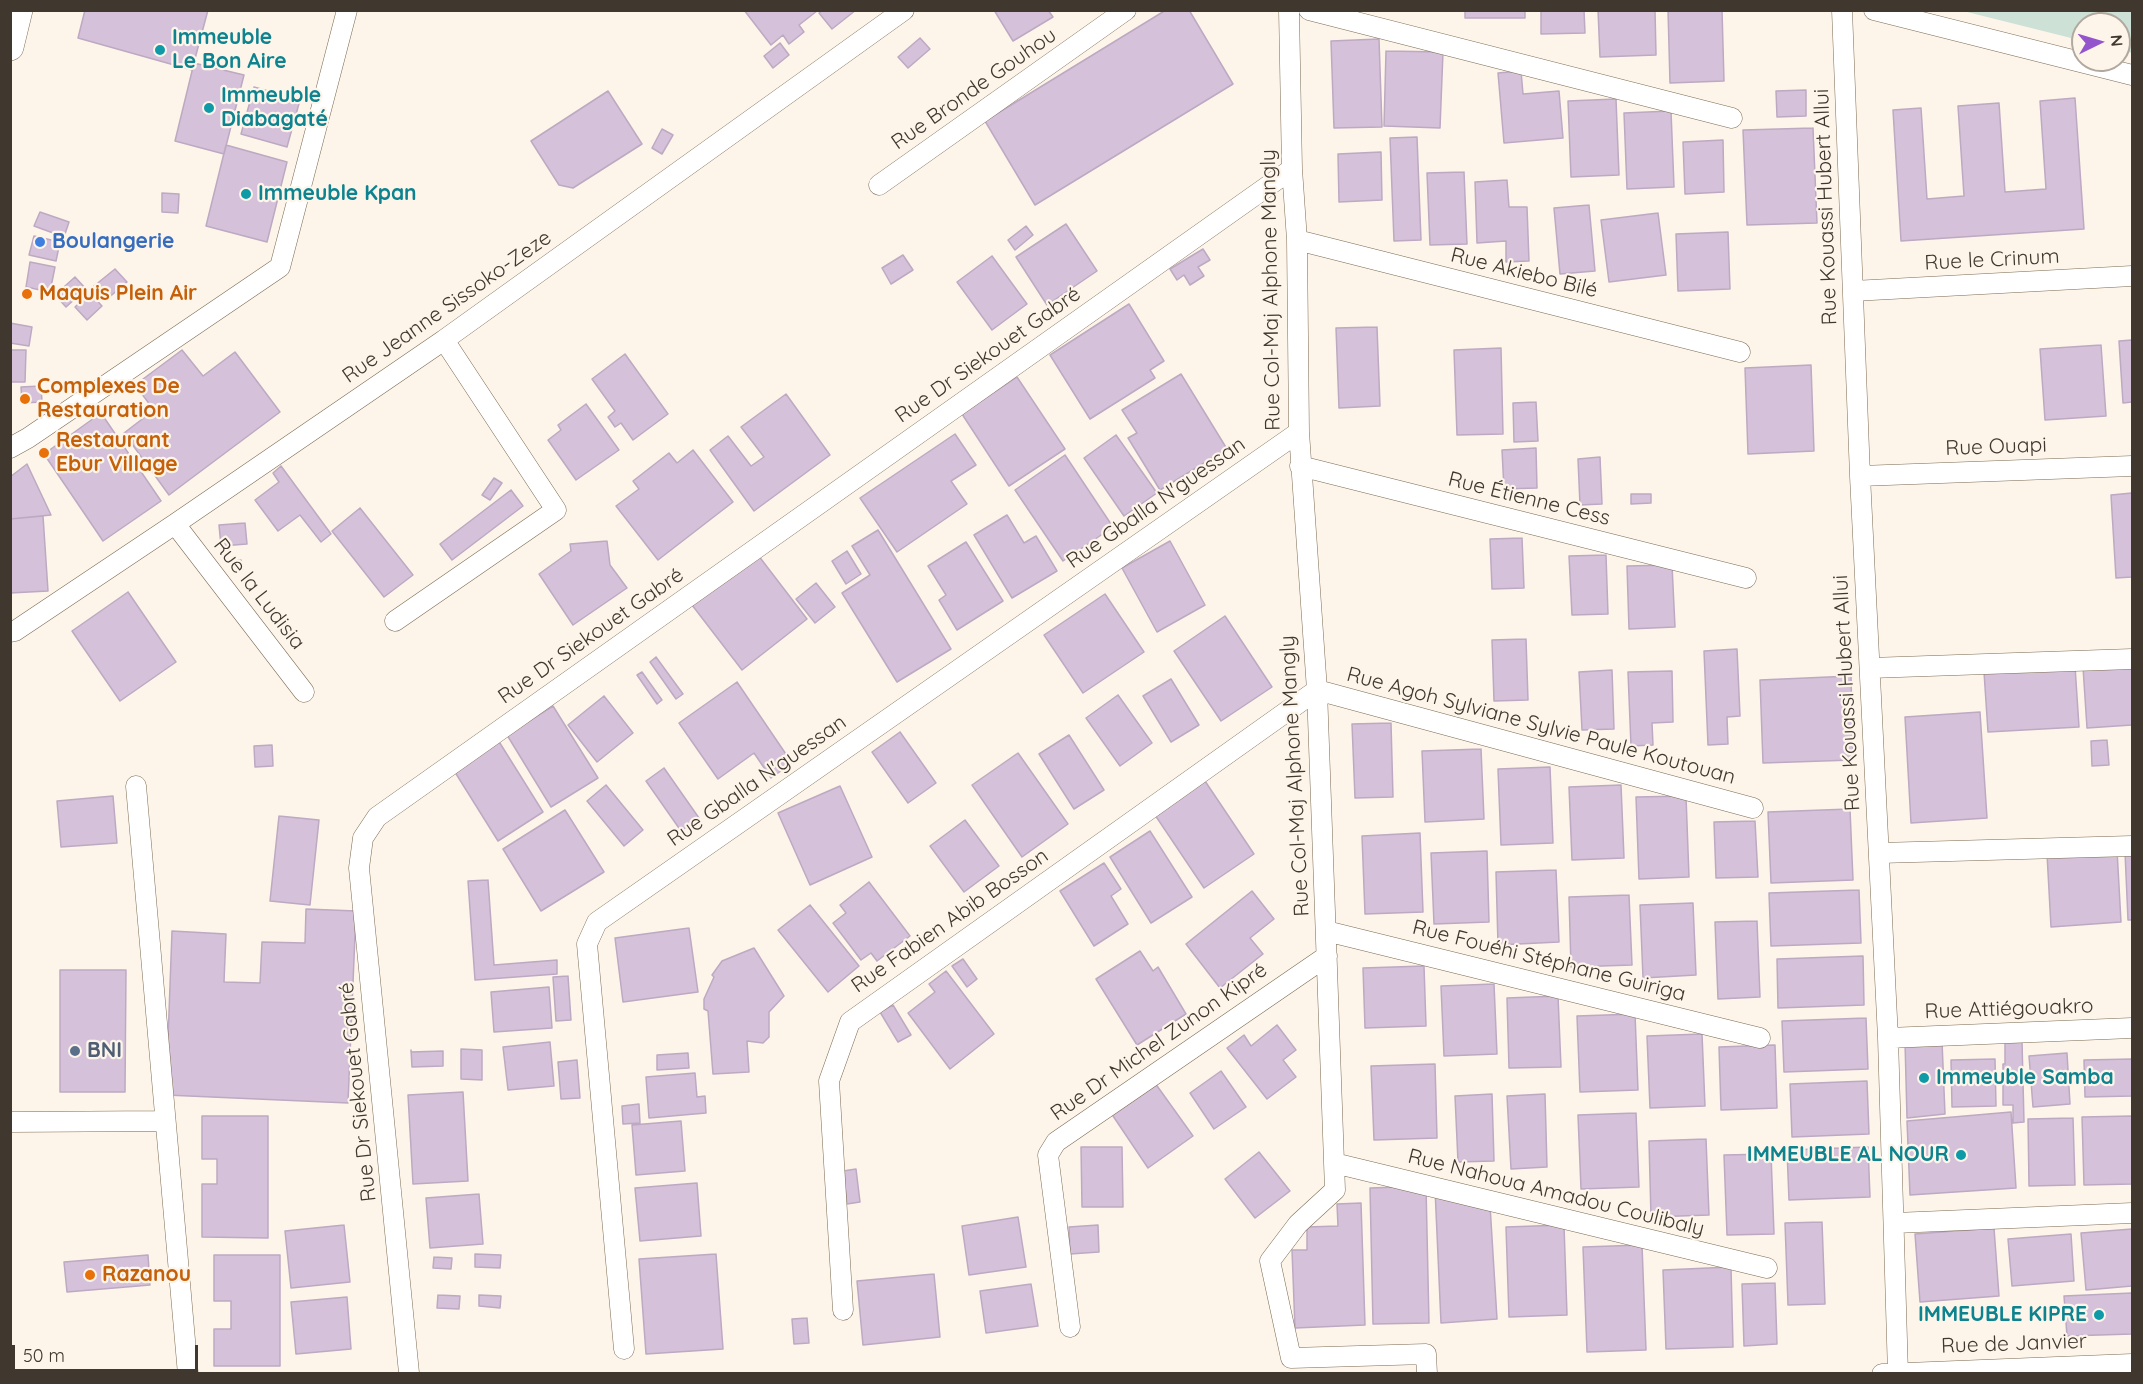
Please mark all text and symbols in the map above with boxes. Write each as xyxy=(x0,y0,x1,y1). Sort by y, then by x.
north arrow xyxy=(2071,12,2131,72)
street label: Rue Bronde Gouhou xyxy=(887,23,1061,155)
place label: Immeuble Le Bon Aire xyxy=(172,25,287,75)
text: N xyxy=(2106,34,2127,47)
marker: Immeuble Le Bon Aire xyxy=(153,43,167,57)
place label: Immeuble Diabagaté xyxy=(221,83,328,133)
street label: Rue Kouassi Hubert Allui xyxy=(1809,88,1843,326)
marker: Immeuble Diabagaté xyxy=(202,101,216,115)
street label: Rue Col-Maj Alphone Mangly xyxy=(1256,149,1286,431)
place label: Immeuble Kpan xyxy=(258,181,417,207)
marker: Immeuble Kpan xyxy=(239,187,253,201)
street label: Rue Jeanne Sissoko-Zeze xyxy=(338,225,556,389)
place label: Boulangerie xyxy=(52,229,174,255)
marker: Boulangerie xyxy=(33,235,47,249)
street label: Rue Akiebo Bilé xyxy=(1448,243,1600,303)
street label: Rue le Crinum xyxy=(1924,244,2060,276)
place label: Maquis Plein Air xyxy=(39,281,197,307)
street label: Rue Dr Siekouet Gabré xyxy=(890,281,1086,429)
marker: Maquis Plein Air xyxy=(20,287,34,301)
place label: Complexes De Restauration xyxy=(37,374,180,424)
marker: Complexes De Restauration xyxy=(18,392,32,406)
place label: Restaurant Ebur Village xyxy=(56,428,178,478)
street label: Rue Gballa N'guessan xyxy=(1062,432,1250,574)
street label: Rue Ouapi xyxy=(1945,433,2047,461)
marker: Restaurant Ebur Village xyxy=(37,446,51,460)
street label: Rue Étienne Cess xyxy=(1445,467,1613,531)
street label: Rue la Ludisia xyxy=(208,533,310,655)
street label: Rue Dr Siekouet Gabré xyxy=(493,562,689,710)
street label: Rue Kouassi Hubert Allui xyxy=(1828,574,1866,812)
street label: Rue Col-Maj Alphone Mangly xyxy=(1275,635,1315,917)
street label: Rue Agoh Sylviane Sylvie Paule Koutouan xyxy=(1344,662,1738,790)
street label: Rue Gballa N'guessan xyxy=(663,710,851,852)
street label: Rue Fabien Abib Bosson xyxy=(847,843,1053,999)
street label: Rue Fouéhi Stéphane Guiriga xyxy=(1410,915,1688,1007)
street label: Rue Dr Michel Zunon Kipré xyxy=(1046,958,1272,1126)
street label: Rue Dr Siekouet Gabré xyxy=(334,981,382,1203)
street label: Rue Attiégouakro xyxy=(1924,993,2094,1025)
place label: BNI xyxy=(87,1038,122,1064)
marker: BNI xyxy=(68,1044,82,1058)
place label: Immeuble Samba xyxy=(1936,1065,2114,1091)
marker: Immeuble Samba xyxy=(1917,1071,1931,1085)
place label: IMMEUBLE AL NOUR xyxy=(1747,1142,1949,1168)
street label: Rue Nahoua Amadou Coulibaly xyxy=(1405,1144,1707,1242)
marker: IMMEUBLE AL NOUR xyxy=(1954,1148,1968,1162)
place label: Razanou xyxy=(102,1262,191,1288)
marker: Razanou xyxy=(83,1268,97,1282)
place label: IMMEUBLE KIPRE xyxy=(1918,1302,2087,1328)
marker: IMMEUBLE KIPRE xyxy=(2092,1308,2106,1322)
street label: Rue de Janvier xyxy=(1941,1329,2087,1359)
scale bar xyxy=(15,1333,201,1371)
text: 50 m xyxy=(23,1344,65,1367)

